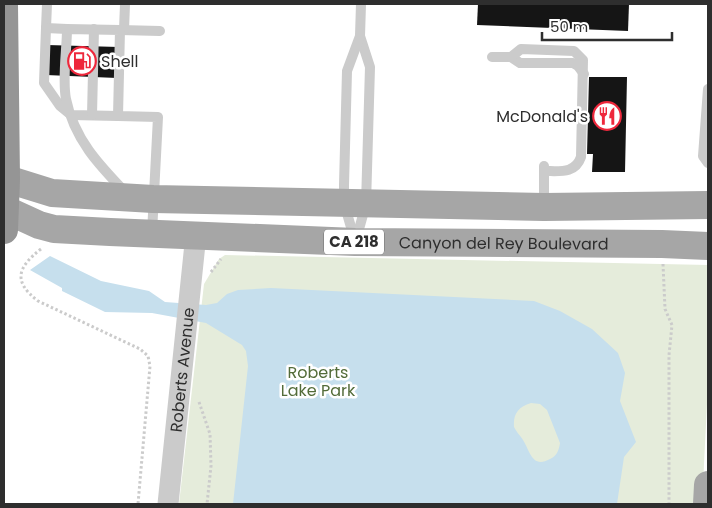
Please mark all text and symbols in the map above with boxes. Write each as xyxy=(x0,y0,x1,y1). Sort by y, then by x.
scale bar xyxy=(542,10,672,42)
text: 50 m xyxy=(550,16,588,37)
fuel station icon: Shell xyxy=(67,46,97,76)
place label: Shell xyxy=(101,50,138,73)
restaurant icon: McDonald's xyxy=(592,101,622,131)
place label: McDonald's xyxy=(496,105,588,128)
road number: CA 218 xyxy=(324,230,384,254)
street label: Canyon del Rey Boulevard xyxy=(399,231,609,256)
street label: Roberts Avenue xyxy=(165,306,200,433)
park label: Roberts Lake Park xyxy=(281,361,356,402)

